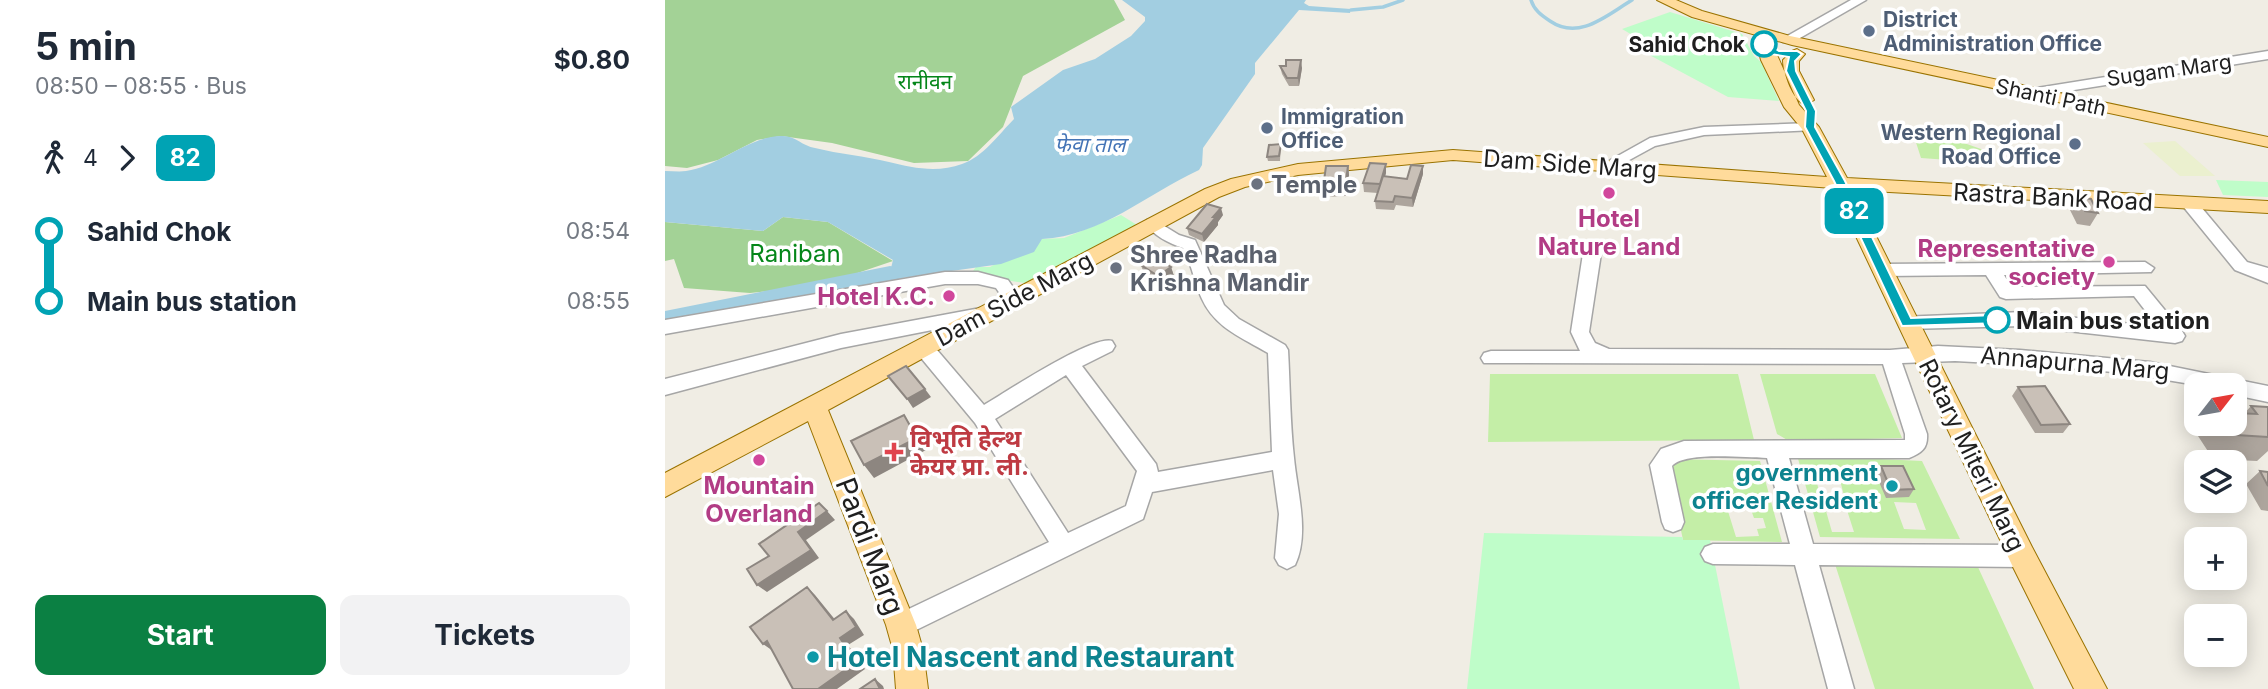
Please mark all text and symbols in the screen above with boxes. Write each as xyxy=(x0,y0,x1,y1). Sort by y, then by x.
place label: District Administration Office xyxy=(1883,7,2102,56)
text: 5 min xyxy=(35,23,137,69)
marker: District Administration Office xyxy=(1861,23,1877,39)
marker: Sahid Chok xyxy=(1751,31,1777,57)
place label: Sahid Chok xyxy=(1628,32,1746,57)
text: $0.80 xyxy=(554,44,630,75)
street label: Sugam Marg xyxy=(2105,49,2233,91)
park label: रानीवन xyxy=(898,69,953,94)
text: 08:50 – 08:55 · Bus xyxy=(35,72,247,100)
street label: Shanti Path xyxy=(1993,73,2109,121)
place label: Immigration Office xyxy=(1281,104,1404,153)
marker: Immigration Office xyxy=(1259,120,1275,136)
place label: Western Regional Road Office xyxy=(1880,120,2061,169)
water label: फेवा ताल xyxy=(1055,132,1129,157)
marker: Western Regional Road Office xyxy=(2067,136,2083,152)
icon: walk xyxy=(35,139,73,177)
icon: forward xyxy=(108,139,146,177)
text: 82 xyxy=(170,143,201,172)
street label: Dam Side Marg xyxy=(1482,143,1658,185)
text: 4 xyxy=(83,144,98,172)
place label: Temple xyxy=(1271,170,1357,199)
marker: Temple xyxy=(1249,176,1265,192)
street label: Rastra Bank Road xyxy=(1952,177,2154,217)
marker: Hotel Nature Land xyxy=(1601,185,1617,201)
line badge: 82 xyxy=(1823,188,1885,234)
text: 82 xyxy=(1839,196,1869,225)
place label: Hotel Nature Land xyxy=(1538,204,1680,261)
text: Sahid Chok xyxy=(87,216,231,247)
text: 08:54 xyxy=(566,217,630,245)
place label: Representative society xyxy=(1918,234,2096,291)
park label: Raniban xyxy=(749,239,841,268)
place label: Shree Radha Krishna Mandir xyxy=(1130,240,1310,297)
street label: Dam Side Marg xyxy=(930,245,1098,353)
marker: Representative society xyxy=(2101,254,2117,270)
marker: Shree Radha Krishna Mandir xyxy=(1108,260,1124,276)
place label: Hotel K.C. xyxy=(817,282,935,311)
text: Main bus station xyxy=(87,286,297,317)
text: 08:55 xyxy=(567,287,630,315)
marker: Hotel K.C. xyxy=(941,288,957,304)
place label: Main bus station xyxy=(2016,306,2210,335)
marker: Main bus station xyxy=(1984,307,2010,333)
street label: Annapurna Marg xyxy=(1979,340,2171,386)
street label: Rotary Miteri Marg xyxy=(1913,354,2031,556)
north arrow xyxy=(2184,373,2247,436)
map controls xyxy=(2184,373,2247,667)
place label: विभूति हेल्थ केयर प्रा. ली. xyxy=(910,424,1029,481)
marker: विभूति हेल्थ केयर प्रा. ली. xyxy=(884,442,904,462)
button: layers xyxy=(2184,450,2247,513)
marker: Mountain Overland xyxy=(751,452,767,468)
place label: government officer Resident xyxy=(1692,458,1878,515)
place label: Mountain Overland xyxy=(703,471,815,528)
street label: Pardi Marg xyxy=(828,473,912,619)
marker: government officer Resident xyxy=(1884,478,1900,494)
button: + xyxy=(2184,527,2247,590)
button: Start xyxy=(35,595,326,675)
button: Tickets xyxy=(340,595,630,675)
button: − xyxy=(2184,604,2247,667)
place label: Hotel Nascent and Restaurant xyxy=(827,640,1234,674)
marker: Hotel Nascent and Restaurant xyxy=(805,649,821,665)

